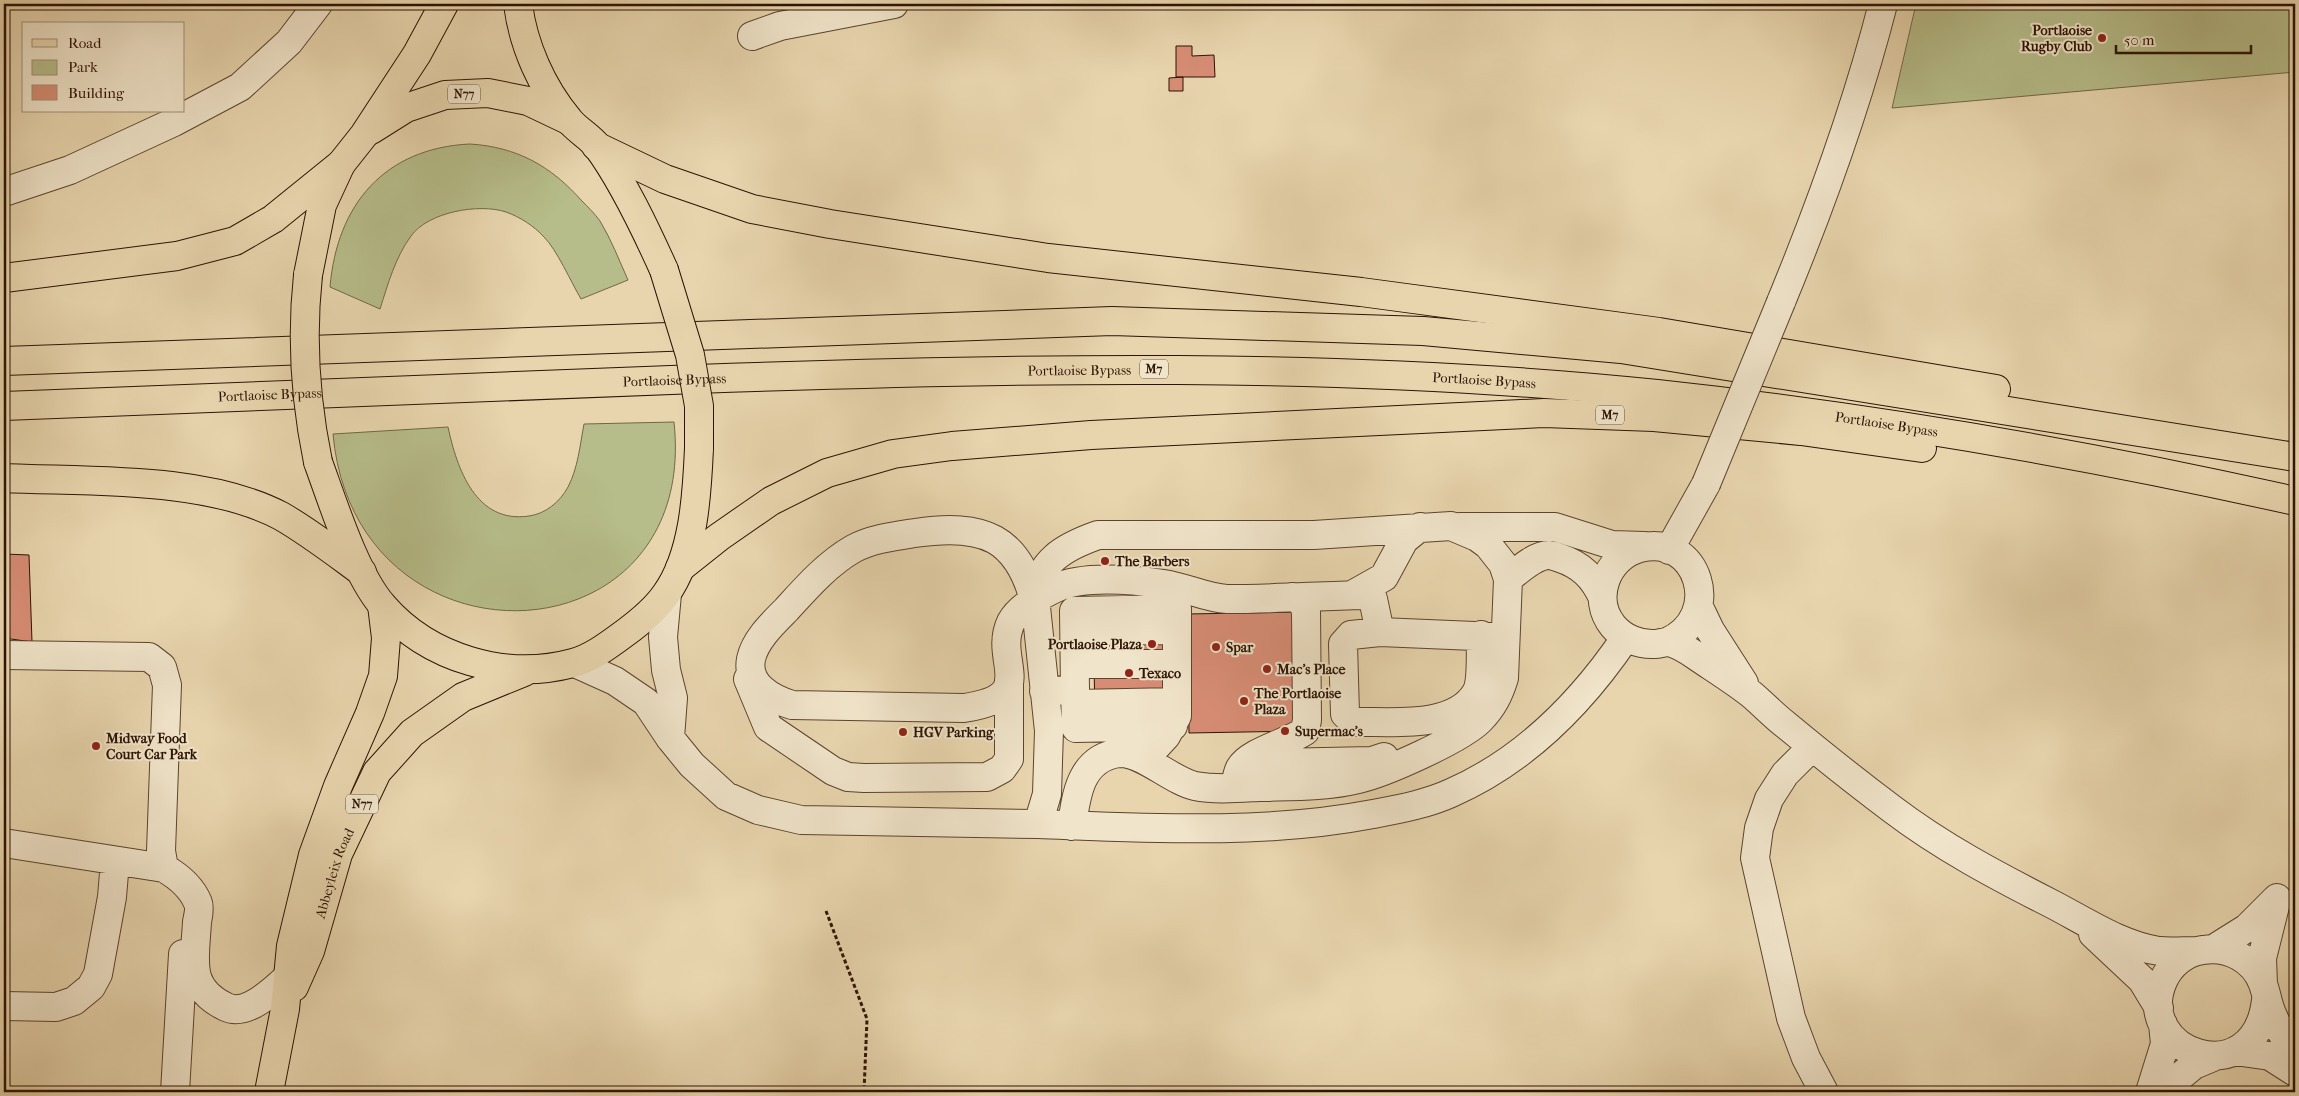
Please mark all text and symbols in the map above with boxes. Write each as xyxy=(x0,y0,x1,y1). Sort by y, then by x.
legend xyxy=(22,22,185,112)
place label: Portlaoise Rugby Club xyxy=(2021,22,2093,55)
scale bar xyxy=(2116,22,2252,54)
text: 50 m xyxy=(2124,31,2155,49)
marker: Portlaoise Rugby Club xyxy=(2096,32,2108,44)
text: Road xyxy=(68,34,102,52)
text: Park xyxy=(68,58,98,76)
text: Building xyxy=(68,84,125,102)
road number: N77 xyxy=(448,85,480,104)
road number: M7 xyxy=(1140,359,1168,378)
street label: Portlaoise Bypass xyxy=(1027,361,1131,379)
street label: Portlaoise Bypass xyxy=(1432,368,1537,392)
street label: Portlaoise Bypass xyxy=(622,370,727,390)
street label: Portlaoise Bypass xyxy=(218,384,322,405)
road number: M7 xyxy=(1596,406,1624,424)
street label: Portlaoise Bypass xyxy=(1834,408,1939,440)
place label: The Barbers xyxy=(1114,553,1190,570)
marker: The Barbers xyxy=(1099,555,1111,567)
place label: Portlaoise Plaza xyxy=(1048,636,1143,653)
marker: Portlaoise Plaza xyxy=(1146,638,1158,650)
place label: Spar xyxy=(1226,639,1254,656)
marker: Spar xyxy=(1210,641,1222,653)
place label: Mac's Place xyxy=(1276,661,1345,678)
marker: Mac's Place xyxy=(1261,663,1273,675)
place label: Texaco xyxy=(1138,665,1181,682)
marker: Texaco xyxy=(1123,667,1135,679)
place label: The Portlaoise Plaza xyxy=(1253,685,1341,718)
marker: The Portlaoise Plaza xyxy=(1238,695,1250,707)
place label: Supermac's xyxy=(1295,723,1364,740)
place label: HGV Parking xyxy=(913,724,994,741)
marker: Supermac's xyxy=(1279,725,1291,737)
marker: HGV Parking xyxy=(897,726,909,738)
place label: Midway Food Court Car Park xyxy=(105,730,198,763)
marker: Midway Food Court Car Park xyxy=(90,740,102,752)
road number: N77 xyxy=(346,794,378,814)
street label: Abbeyleix Road xyxy=(311,825,358,921)

